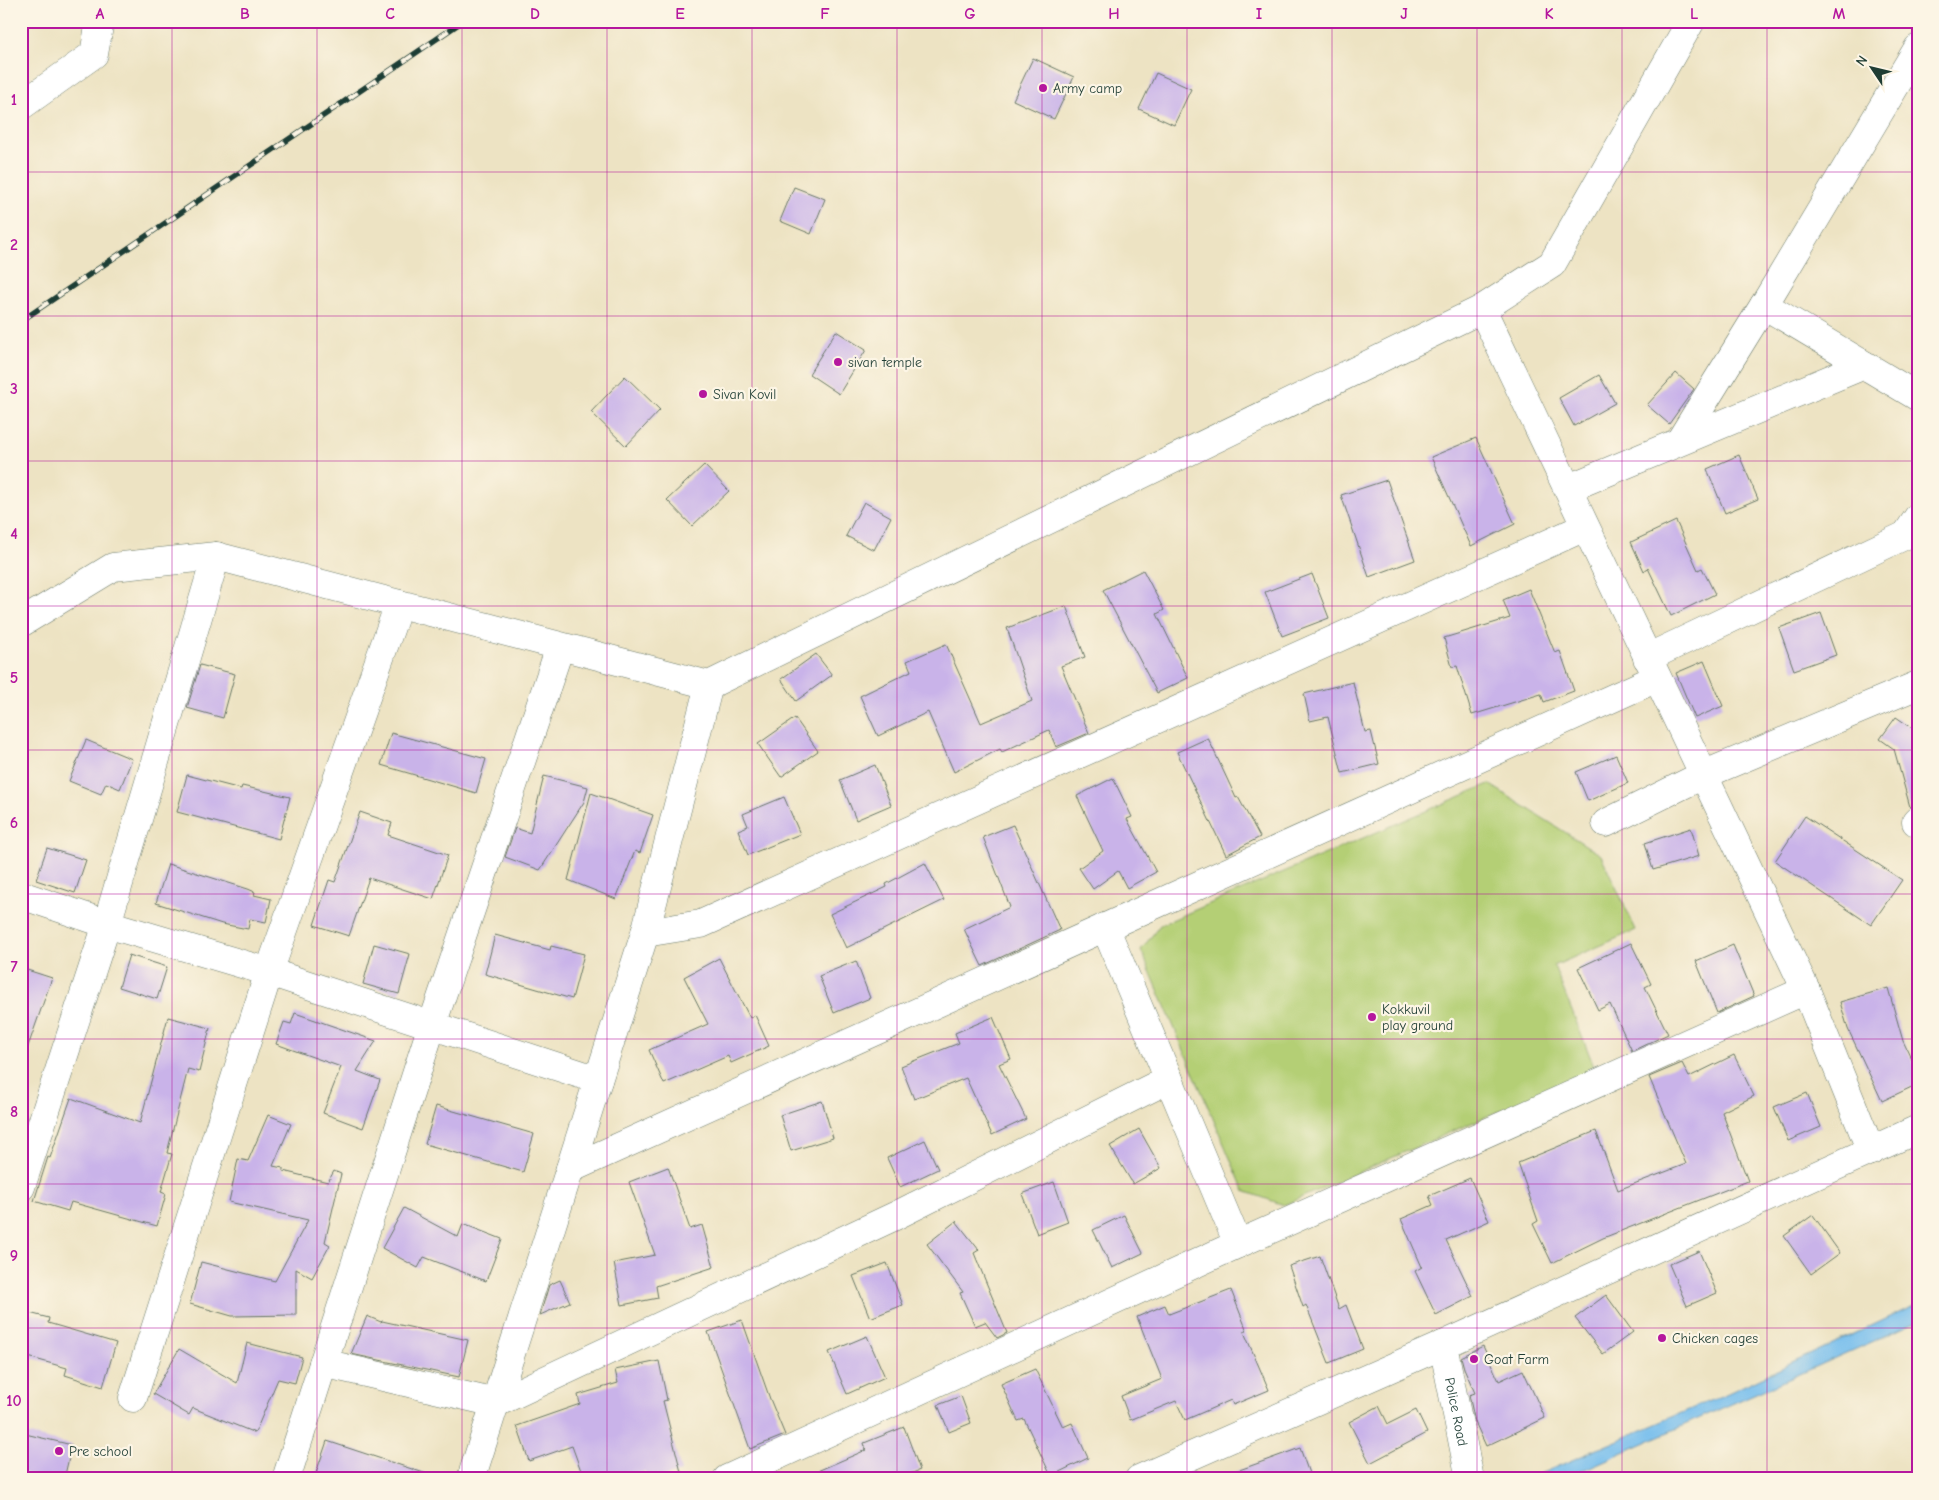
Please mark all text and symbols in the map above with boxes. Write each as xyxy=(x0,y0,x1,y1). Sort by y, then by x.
text: A xyxy=(96,5,105,23)
text: B xyxy=(240,5,250,23)
text: C xyxy=(385,5,395,23)
text: D xyxy=(530,5,540,23)
text: E xyxy=(675,5,685,23)
text: F xyxy=(820,5,830,23)
text: G xyxy=(964,5,976,23)
text: H xyxy=(1108,5,1120,23)
text: I xyxy=(1256,5,1262,23)
text: J xyxy=(1400,5,1408,23)
text: K xyxy=(1544,5,1554,23)
text: L xyxy=(1690,5,1698,23)
text: M xyxy=(1833,5,1846,23)
north arrow xyxy=(1846,42,1896,92)
text: N xyxy=(1852,52,1871,69)
place label: Army camp xyxy=(1053,80,1122,97)
marker: Army camp xyxy=(1037,82,1049,94)
text: 1 xyxy=(11,91,17,109)
text: 2 xyxy=(10,236,18,254)
place label: sivan temple xyxy=(848,354,922,371)
marker: sivan temple xyxy=(832,356,844,368)
text: 3 xyxy=(10,380,18,398)
place label: Sivan Kovil xyxy=(713,386,776,403)
marker: Sivan Kovil xyxy=(697,388,709,400)
text: 4 xyxy=(10,525,18,543)
text: 5 xyxy=(10,669,18,687)
text: 6 xyxy=(10,814,18,832)
text: 7 xyxy=(10,958,18,976)
place label: Kokkuvil play ground xyxy=(1382,1001,1453,1034)
marker: Kokkuvil play ground xyxy=(1366,1011,1378,1023)
text: 8 xyxy=(10,1103,18,1121)
text: 9 xyxy=(10,1247,18,1265)
place label: Chicken cages xyxy=(1672,1330,1758,1347)
marker: Chicken cages xyxy=(1656,1332,1668,1344)
place label: Goat Farm xyxy=(1484,1351,1549,1368)
marker: Goat Farm xyxy=(1468,1353,1480,1365)
street label: Police Road xyxy=(1441,1376,1472,1447)
text: 10 xyxy=(6,1392,22,1410)
place label: Pre school xyxy=(69,1443,132,1460)
marker: Pre school xyxy=(53,1445,65,1457)

